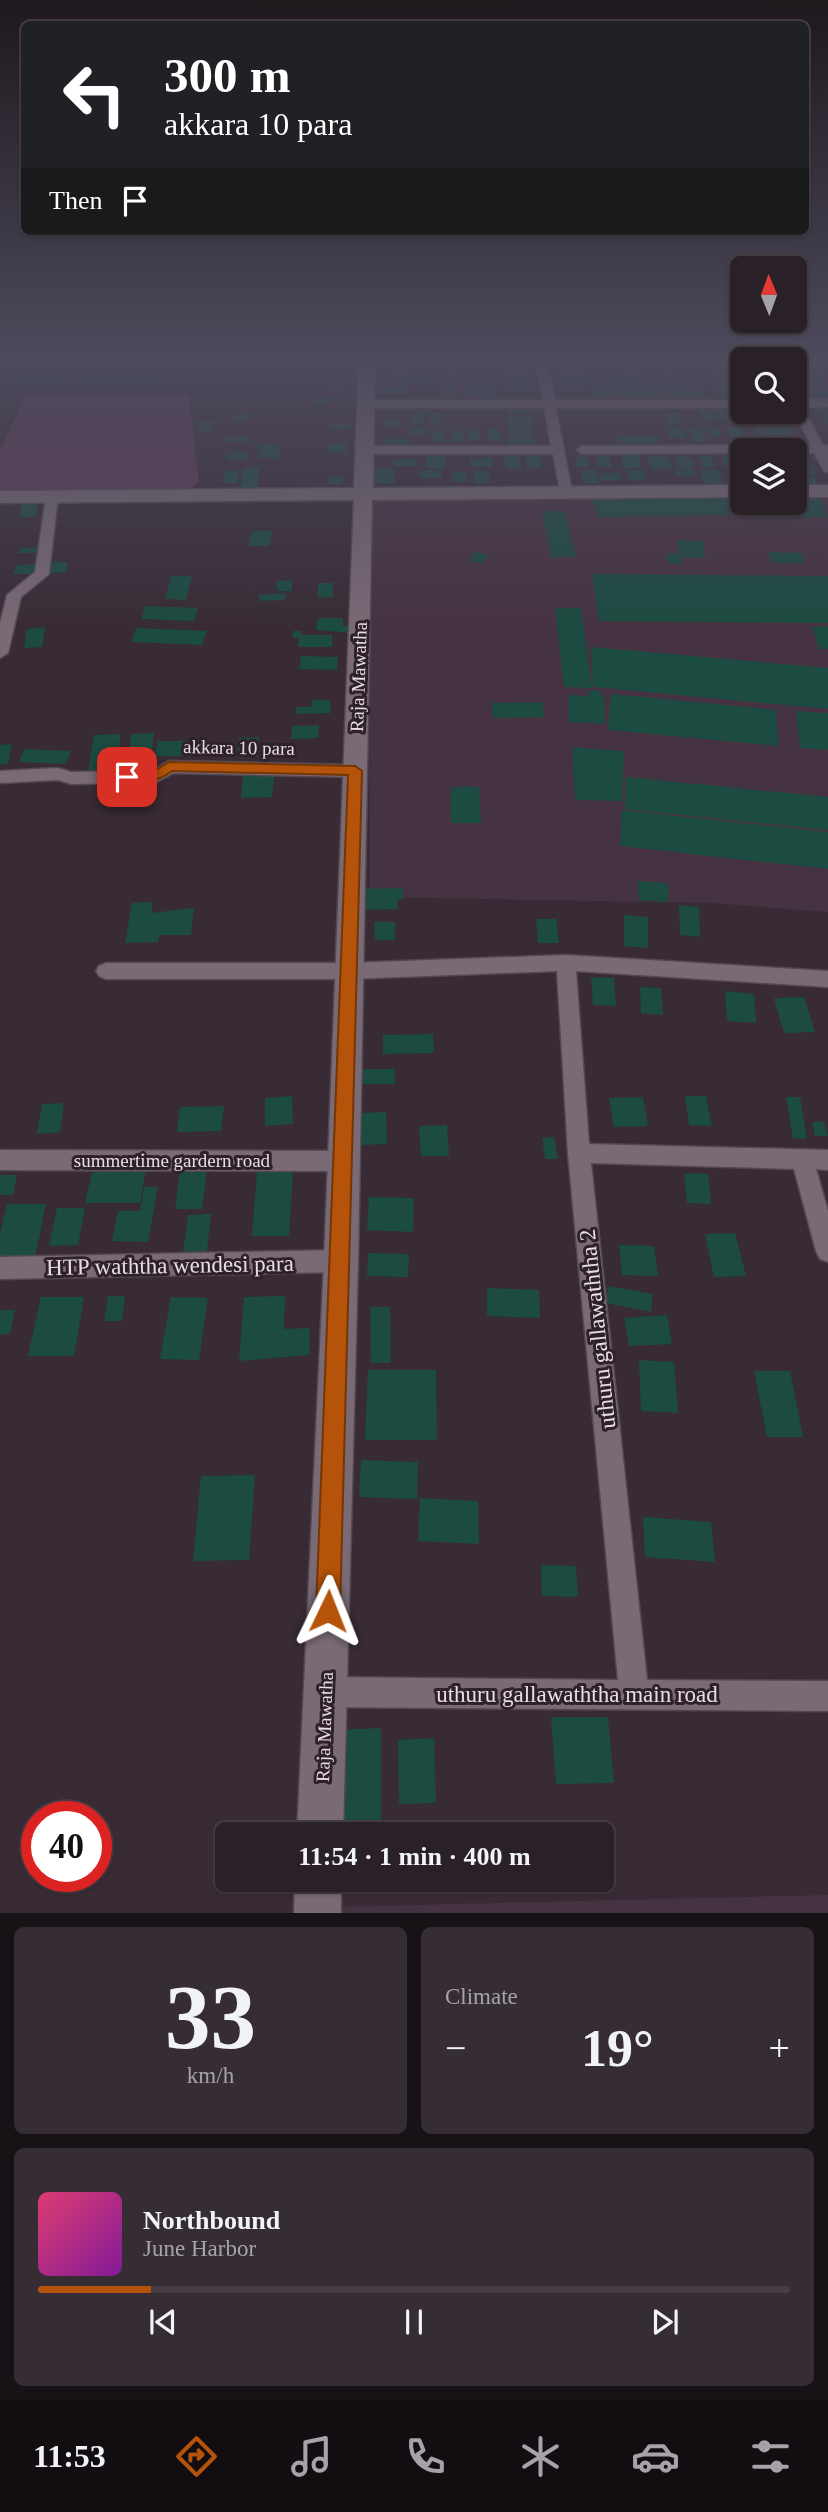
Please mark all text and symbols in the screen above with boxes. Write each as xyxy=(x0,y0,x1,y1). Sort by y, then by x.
text: 300 m xyxy=(164,48,291,103)
icon: left xyxy=(49,49,140,140)
text: akkara 10 para xyxy=(164,106,352,142)
icon: arrive xyxy=(116,182,154,220)
text: Then xyxy=(49,186,102,215)
north arrow xyxy=(730,256,807,332)
map controls xyxy=(730,256,807,515)
button: search xyxy=(730,347,807,424)
button: layers xyxy=(730,438,807,515)
street label: Raja Mawatha xyxy=(346,621,371,732)
street label: akkara 10 para xyxy=(183,736,296,759)
pin xyxy=(97,747,157,807)
icon: arrive xyxy=(108,758,146,796)
street label: summertime gardern road xyxy=(74,1150,271,1171)
street label: uthuru gallawaththa 2 xyxy=(575,1228,620,1430)
street label: HTP waththa wendesi para xyxy=(46,1251,294,1280)
position arrow xyxy=(291,1574,365,1648)
street label: Raja Mawatha xyxy=(312,1671,337,1782)
street label: uthuru gallawaththa main road xyxy=(436,1682,718,1707)
speed limit sign: 40 xyxy=(21,1801,112,1892)
text: 11:54 · 1 min · 400 m xyxy=(298,1842,531,1871)
text: 33 xyxy=(165,1967,256,2068)
text: Climate xyxy=(445,1984,518,2009)
text: 19° xyxy=(581,2020,654,2077)
text: − xyxy=(445,2027,466,2069)
text: + xyxy=(769,2027,790,2069)
text: km/h xyxy=(187,2063,234,2088)
text: Northbound xyxy=(143,2206,280,2235)
text: June Harbor xyxy=(143,2236,256,2261)
icon: previous xyxy=(144,2303,182,2341)
icon: pause xyxy=(395,2303,433,2341)
icon: next xyxy=(646,2303,684,2341)
icon: directions xyxy=(172,2432,221,2481)
icon: music xyxy=(287,2432,336,2481)
icon: phone xyxy=(401,2432,450,2481)
icon: climate xyxy=(516,2432,565,2481)
icon: car xyxy=(631,2432,680,2481)
icon: filters xyxy=(746,2432,795,2481)
text: 11:53 xyxy=(33,2438,106,2474)

